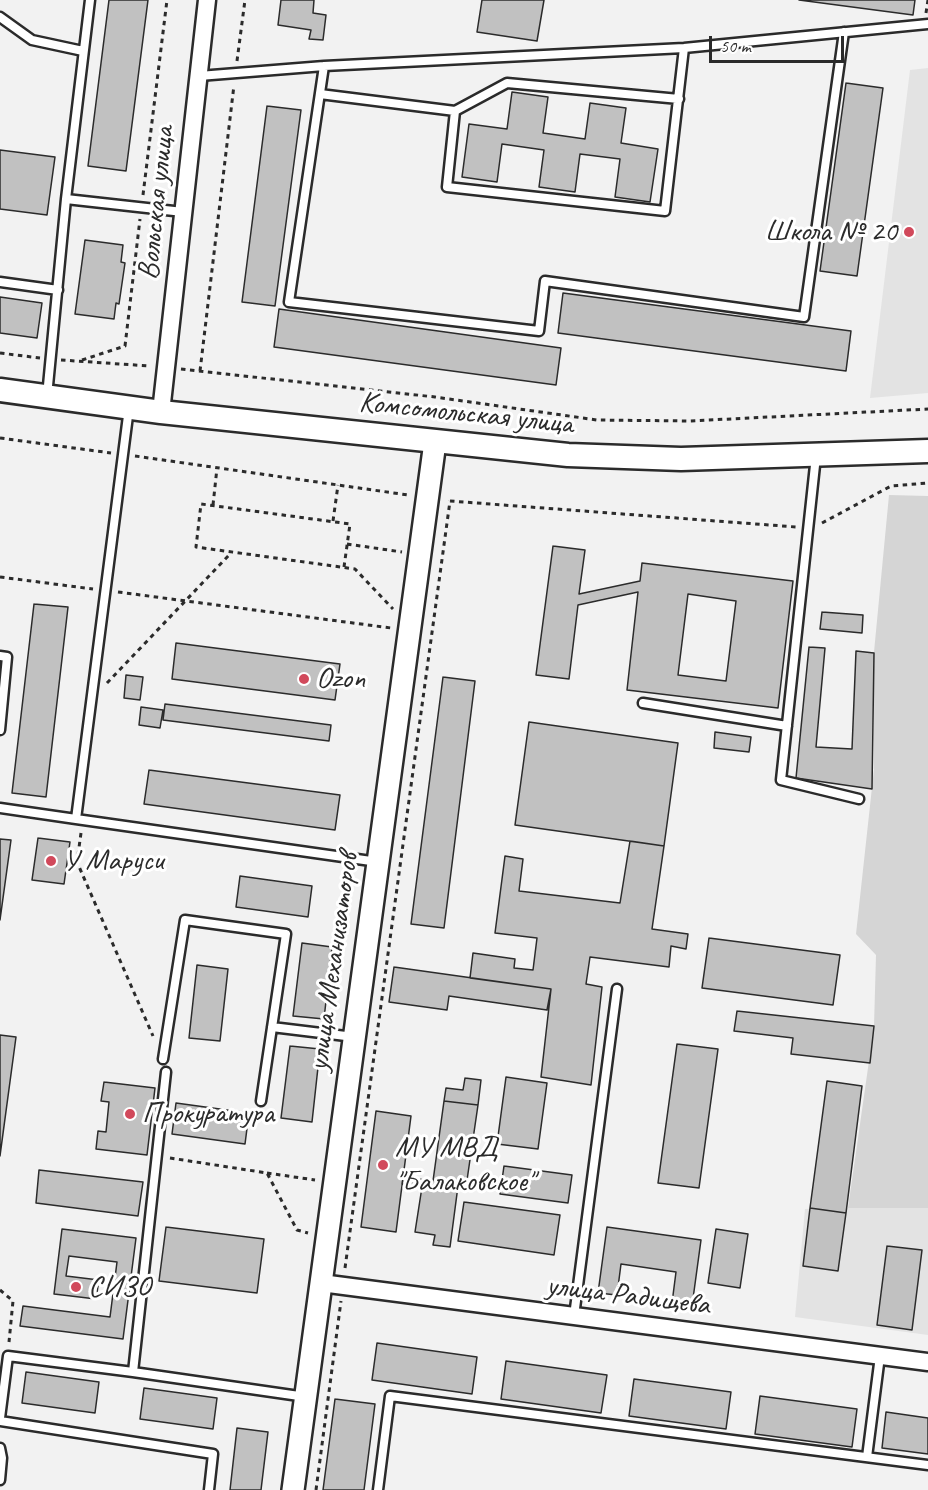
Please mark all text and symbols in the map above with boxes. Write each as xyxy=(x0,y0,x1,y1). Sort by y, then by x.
scale bar xyxy=(712,24,847,62)
text: 50 m xyxy=(720,35,751,57)
street label: Вольская улица xyxy=(131,124,183,282)
place label: Школа № 20 xyxy=(765,214,897,250)
marker: Школа № 20 xyxy=(902,225,916,239)
street label: Комсомольская улица xyxy=(357,385,575,443)
place label: Ozon xyxy=(316,661,365,697)
marker: Ozon xyxy=(297,672,311,686)
place label: У Маруси xyxy=(63,843,163,879)
street label: улица Механизаторов xyxy=(301,851,367,1073)
marker: У Маруси xyxy=(44,854,58,868)
place label: Прокуратура xyxy=(142,1096,274,1132)
marker: Прокуратура xyxy=(123,1107,137,1121)
place label: МУ МВД "Балаковское" xyxy=(395,1130,534,1200)
marker: МУ МВД "Балаковское" xyxy=(376,1158,390,1172)
street label: улица Радищева xyxy=(544,1268,712,1324)
place label: СИЗО xyxy=(88,1269,151,1305)
marker: СИЗО xyxy=(69,1280,83,1294)

